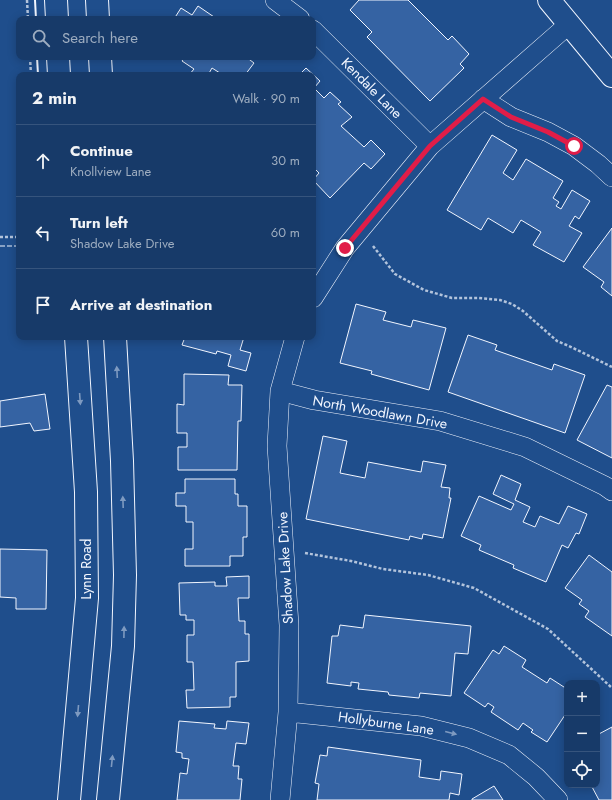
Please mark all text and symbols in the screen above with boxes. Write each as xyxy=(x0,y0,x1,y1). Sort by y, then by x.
search box xyxy=(16,16,316,60)
icon: search xyxy=(30,27,52,49)
text: Search here xyxy=(62,27,138,49)
street label: Kendale Lane xyxy=(337,53,407,123)
text: 2 min xyxy=(32,86,77,110)
text: Walk · 90 m xyxy=(232,89,300,108)
route start xyxy=(565,137,583,155)
text: Continue xyxy=(70,140,133,162)
icon: ahead xyxy=(32,150,54,172)
text: 30 m xyxy=(271,151,300,170)
text: Knollview Lane xyxy=(70,162,151,181)
text: Turn left xyxy=(70,212,128,234)
icon: left xyxy=(32,222,54,244)
text: 60 m xyxy=(271,223,300,242)
text: Shadow Lake Drive xyxy=(70,234,174,253)
route end xyxy=(336,239,354,257)
icon: arrive xyxy=(32,294,54,316)
text: Arrive at destination xyxy=(70,294,212,316)
one-way arrow xyxy=(114,365,120,378)
street label: North Woodlawn Drive xyxy=(311,390,449,434)
one-way arrow xyxy=(77,393,83,406)
one-way arrow xyxy=(120,495,126,508)
street label: Shadow Lake Drive xyxy=(272,511,298,625)
street label: Lynn Road xyxy=(76,539,96,599)
one-way arrow xyxy=(121,625,127,638)
map controls xyxy=(564,680,600,788)
button: + xyxy=(564,680,600,716)
one-way arrow xyxy=(74,705,81,717)
street label: Hollyburne Lane xyxy=(337,706,435,740)
button: − xyxy=(564,716,600,752)
one-way arrow xyxy=(445,731,458,737)
button: locate xyxy=(564,752,600,788)
one-way arrow xyxy=(109,755,115,767)

